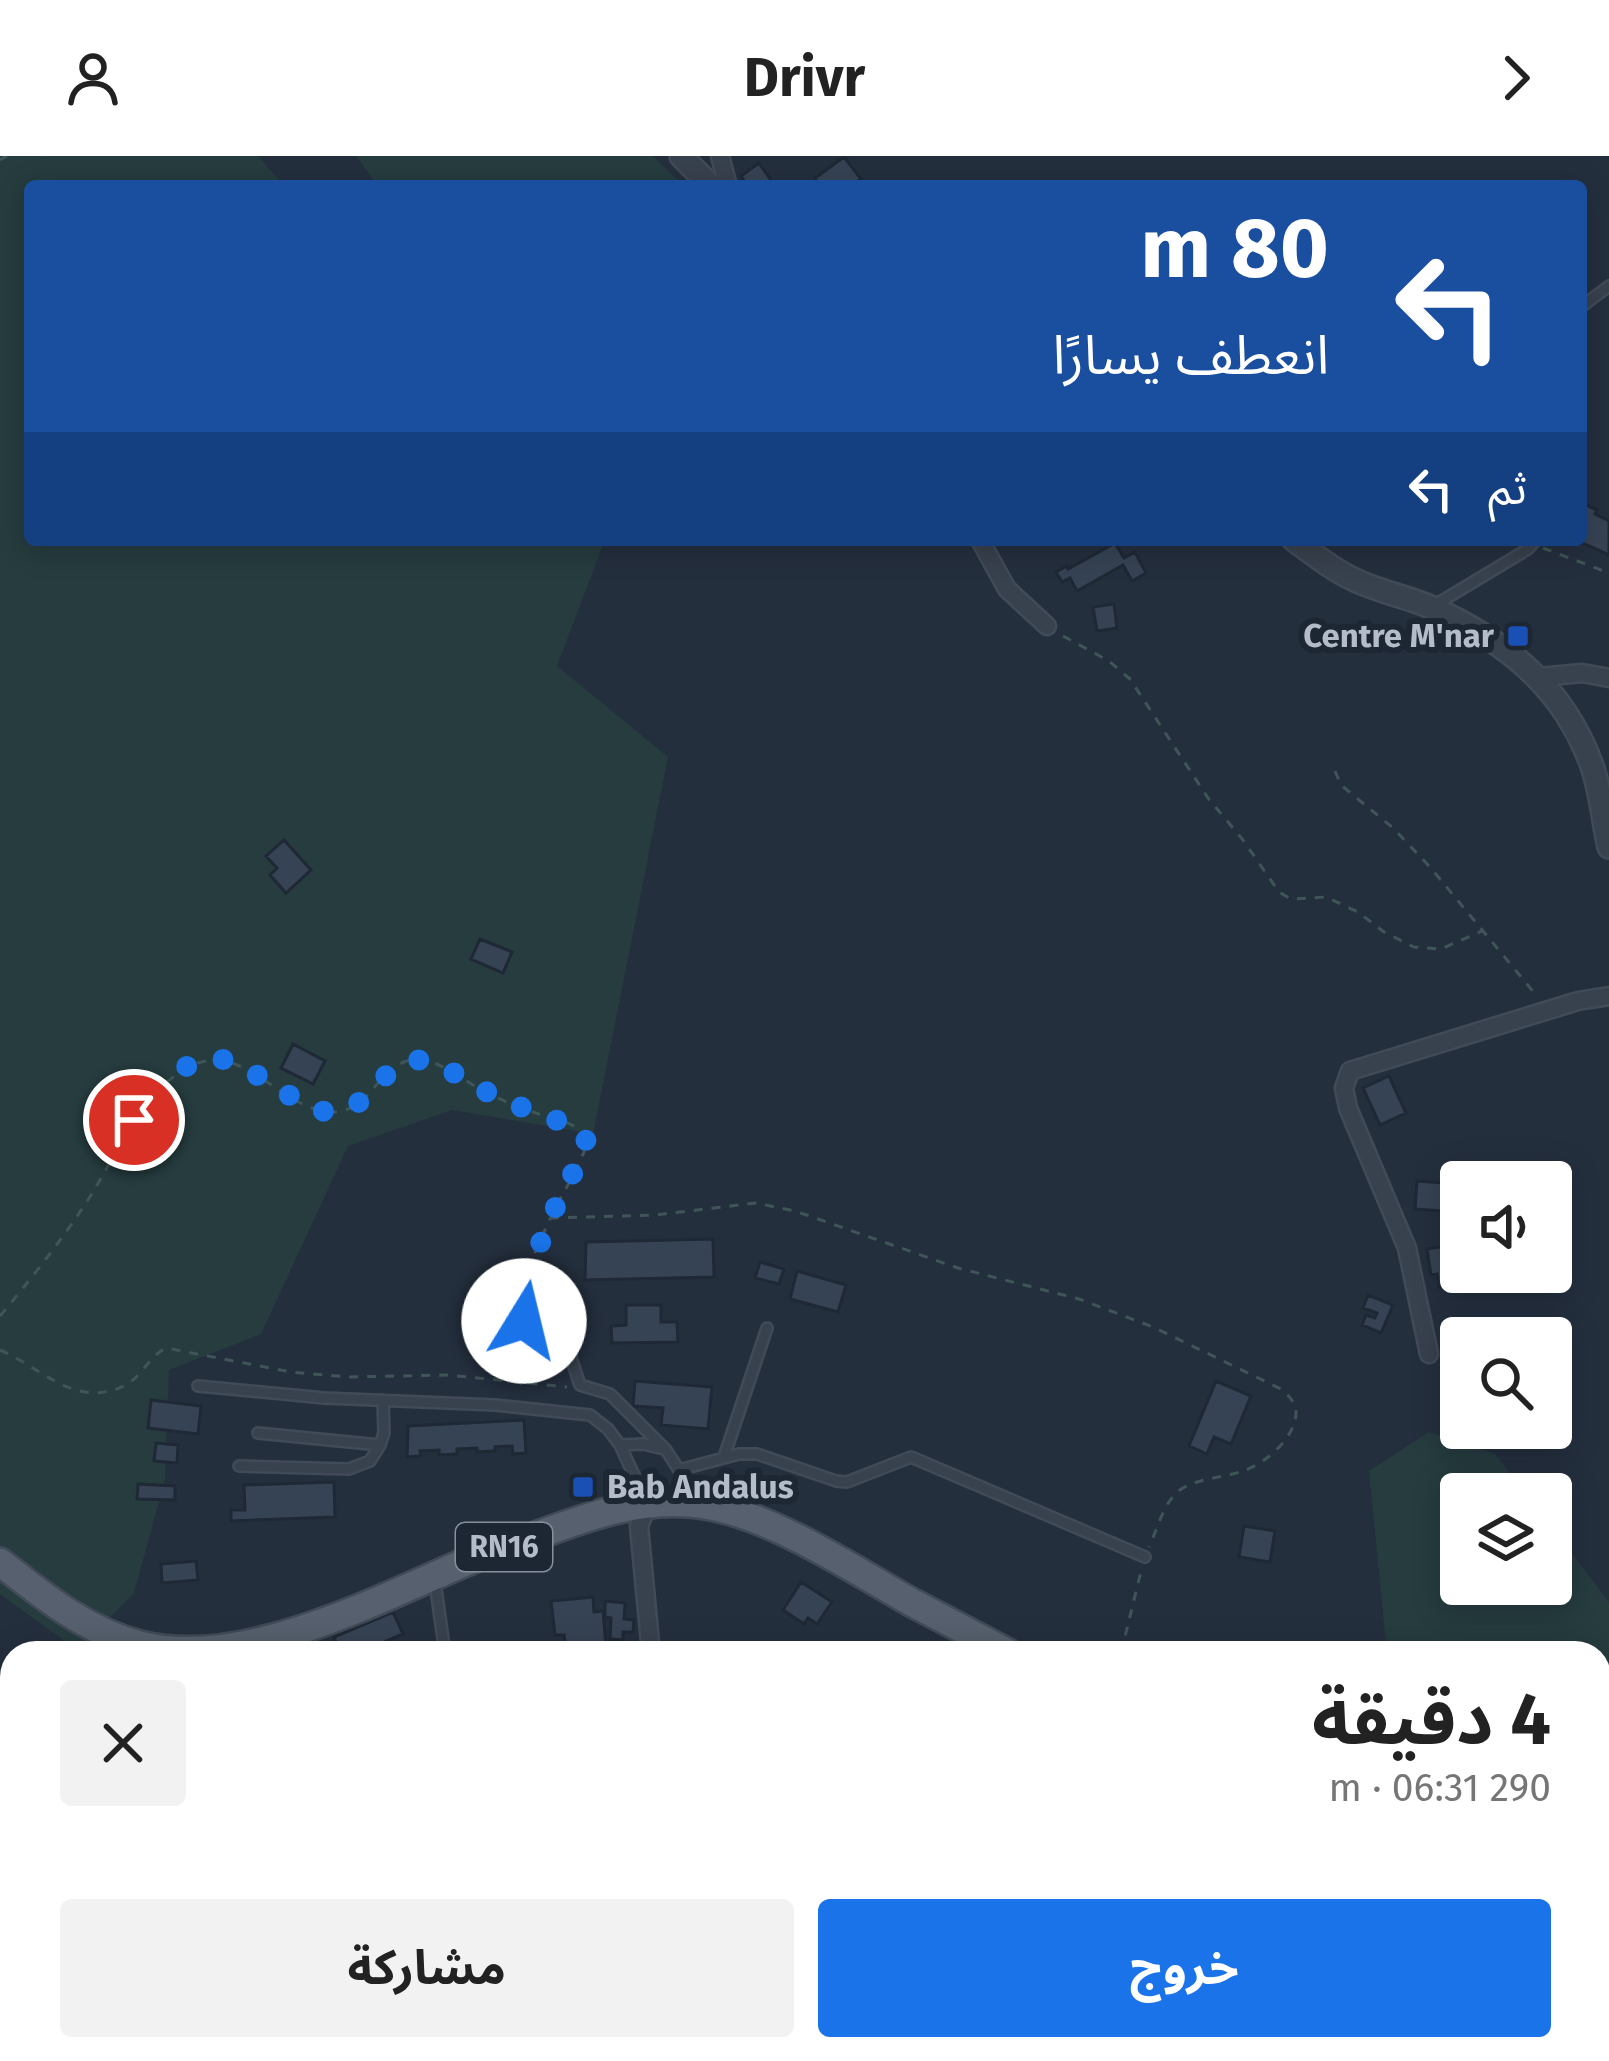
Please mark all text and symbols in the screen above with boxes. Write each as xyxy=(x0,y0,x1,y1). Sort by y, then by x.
icon: person xyxy=(60,45,126,111)
icon: forward xyxy=(1483,45,1549,111)
text: Drivr xyxy=(744,46,865,110)
text: 80 m xyxy=(1140,198,1329,299)
icon: left xyxy=(1371,228,1527,384)
text: انعطف يسارًا xyxy=(1052,324,1329,388)
icon: left xyxy=(1398,456,1464,522)
text: ثم xyxy=(1488,462,1527,516)
place label: Centre M'nar xyxy=(1303,616,1495,656)
marker: Centre M'nar xyxy=(1505,623,1531,649)
pin xyxy=(83,1069,185,1171)
icon: arrive xyxy=(101,1087,167,1153)
map controls xyxy=(1440,1161,1572,1605)
button: sound xyxy=(1440,1161,1572,1293)
position arrow xyxy=(461,1258,587,1384)
button: search xyxy=(1440,1317,1572,1449)
place label: Bab Andalus xyxy=(607,1467,794,1507)
button: layers xyxy=(1440,1473,1572,1605)
marker: Bab Andalus xyxy=(570,1474,596,1500)
road number: RN16 xyxy=(456,1523,552,1571)
text: 4 دقيقة xyxy=(1312,1677,1551,1763)
button: close xyxy=(60,1680,186,1806)
text: 290 m · 06:31 xyxy=(1328,1765,1551,1811)
button: مشاركة xyxy=(60,1899,794,2037)
button: خروج xyxy=(818,1899,1551,2037)

